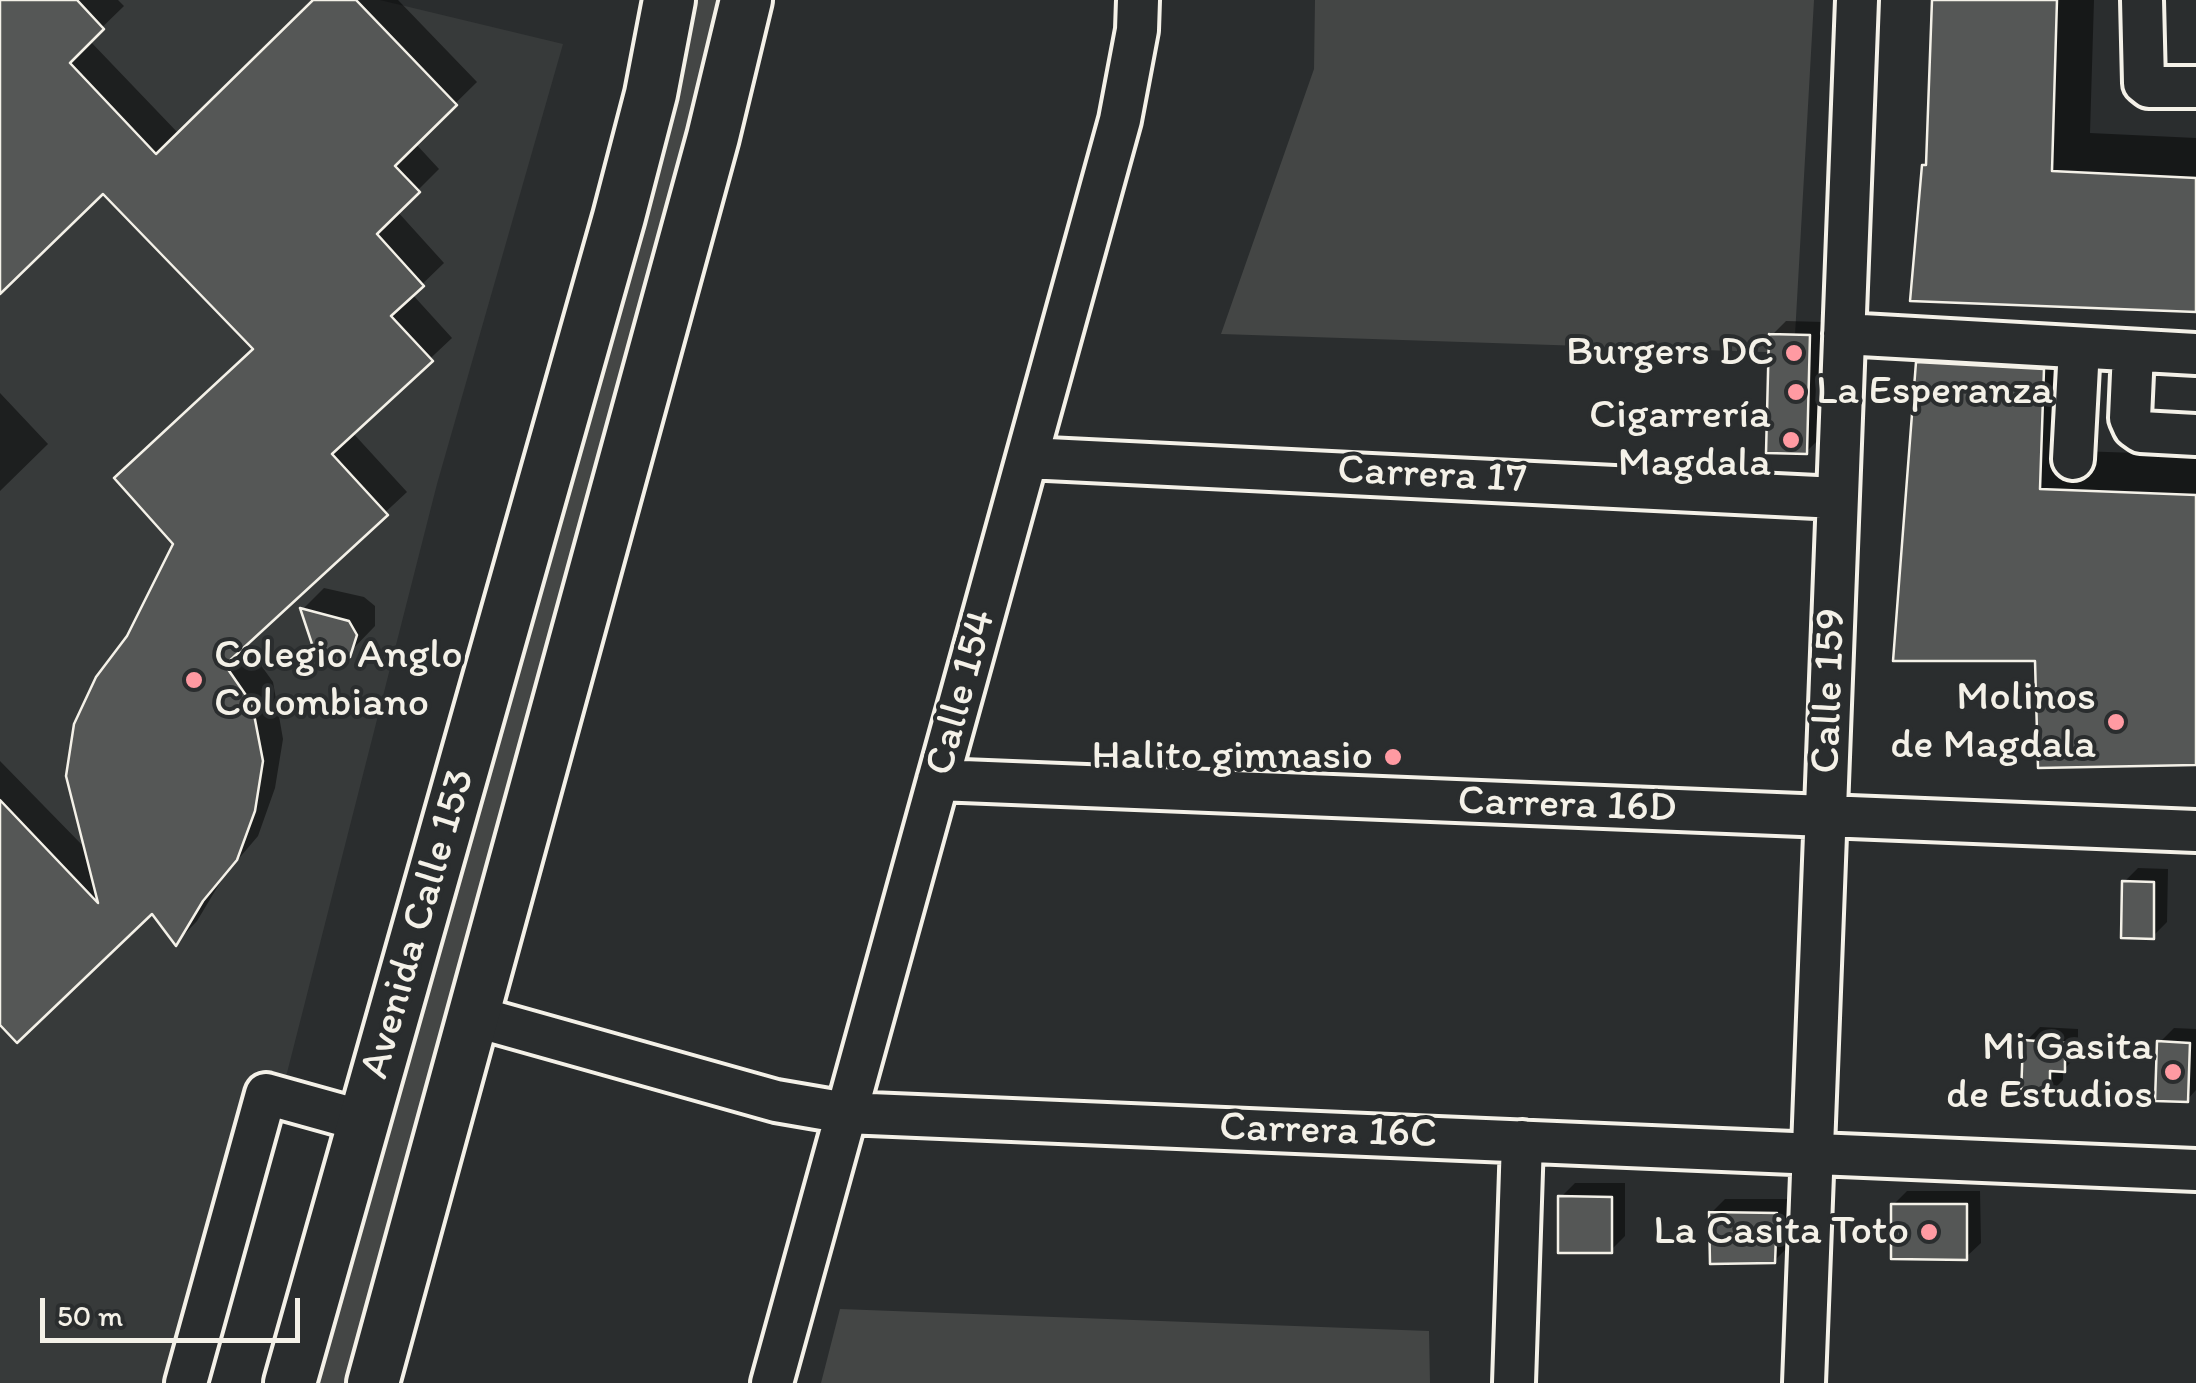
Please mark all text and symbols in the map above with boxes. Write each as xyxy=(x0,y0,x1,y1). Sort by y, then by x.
place label: Burgers DC xyxy=(1566,328,1774,378)
marker: Burgers DC xyxy=(1783,342,1805,364)
place label: La Esperanza xyxy=(1816,367,2053,417)
marker: La Esperanza xyxy=(1785,381,1807,403)
place label: Cigarrería Magdala xyxy=(1589,391,1771,490)
marker: Cigarrería Magdala xyxy=(1780,429,1802,451)
street label: Carrera 17 xyxy=(1336,446,1528,506)
street label: Calle 154 xyxy=(916,605,1008,781)
street label: Calle 159 xyxy=(1802,607,1858,775)
place label: Colegio Anglo Colombiano xyxy=(214,631,463,729)
marker: Colegio Anglo Colombiano xyxy=(183,669,205,691)
place label: Molinos de Magdala xyxy=(1890,673,2096,771)
marker: Molinos de Magdala xyxy=(2105,711,2127,733)
place label: Halito gimnasio xyxy=(1091,732,1373,782)
marker: Halito gimnasio xyxy=(1382,746,1404,768)
street label: Avenida Calle 153 xyxy=(351,763,487,1085)
street label: Carrera 16D xyxy=(1457,777,1677,835)
place label: Mi Gasita de Estudios xyxy=(1946,1023,2153,1122)
marker: Mi Gasita de Estudios xyxy=(2162,1061,2184,1083)
street label: Carrera 16C xyxy=(1218,1103,1438,1161)
place label: La Casita Toto xyxy=(1653,1207,1909,1257)
marker: La Casita Toto xyxy=(1918,1221,1940,1243)
scale bar xyxy=(45,1278,305,1340)
text: 50 m xyxy=(57,1297,123,1334)

